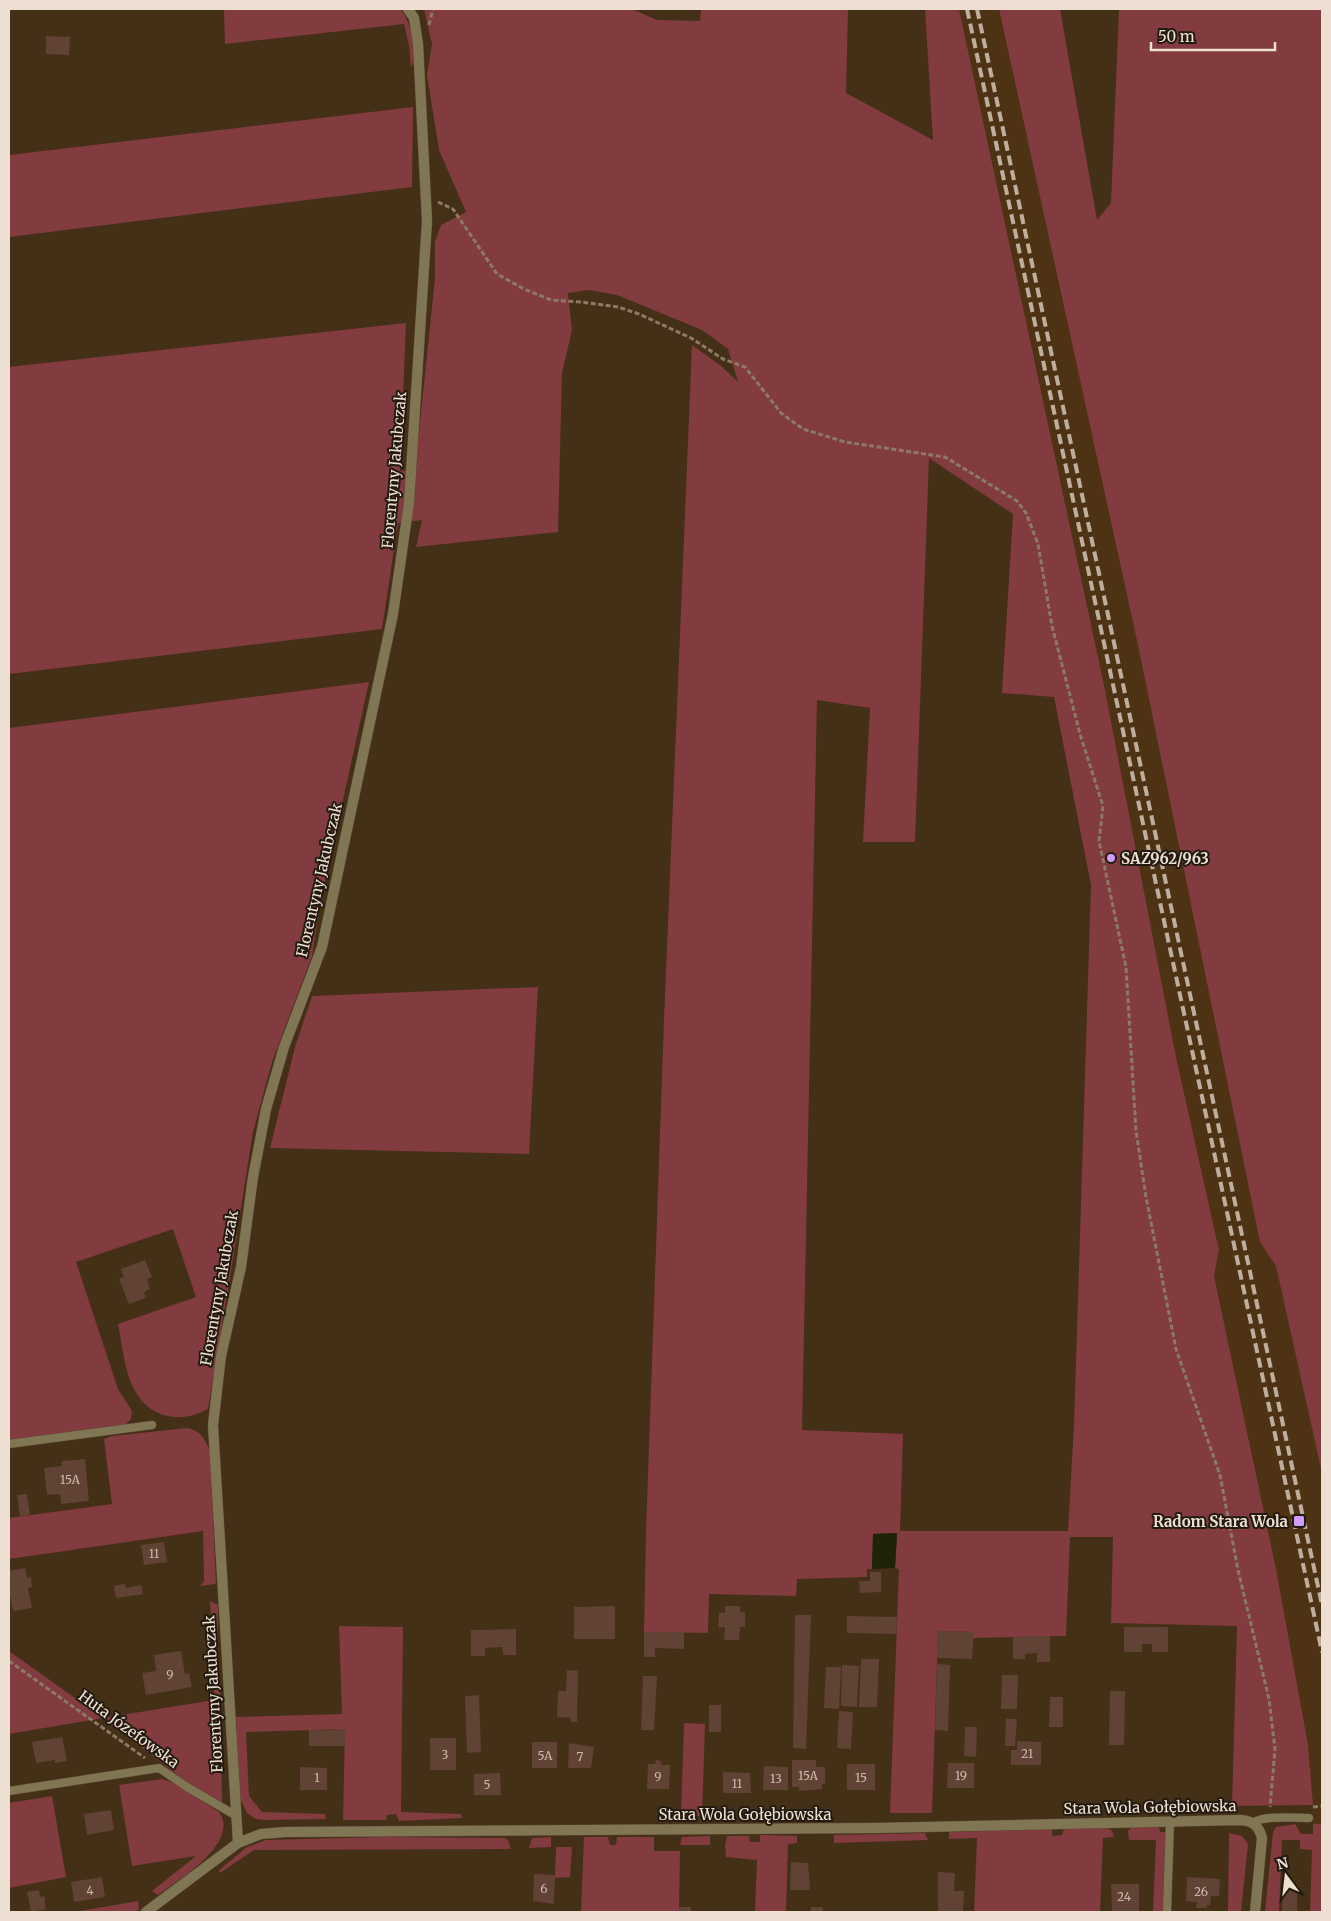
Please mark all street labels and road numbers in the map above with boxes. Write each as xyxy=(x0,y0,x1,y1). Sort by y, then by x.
street label: Florentyny Jakubczak xyxy=(378,390,410,549)
street label: Florentyny Jakubczak xyxy=(292,801,346,959)
street label: Florentyny Jakubczak xyxy=(196,1208,242,1367)
street label: Florentyny Jakubczak xyxy=(199,1614,227,1773)
street label: Huta Józefowska xyxy=(75,1686,183,1772)
street label: Stara Wola Gołębiowska xyxy=(1063,1796,1237,1818)
street label: Stara Wola Gołębiowska xyxy=(659,1805,832,1824)

